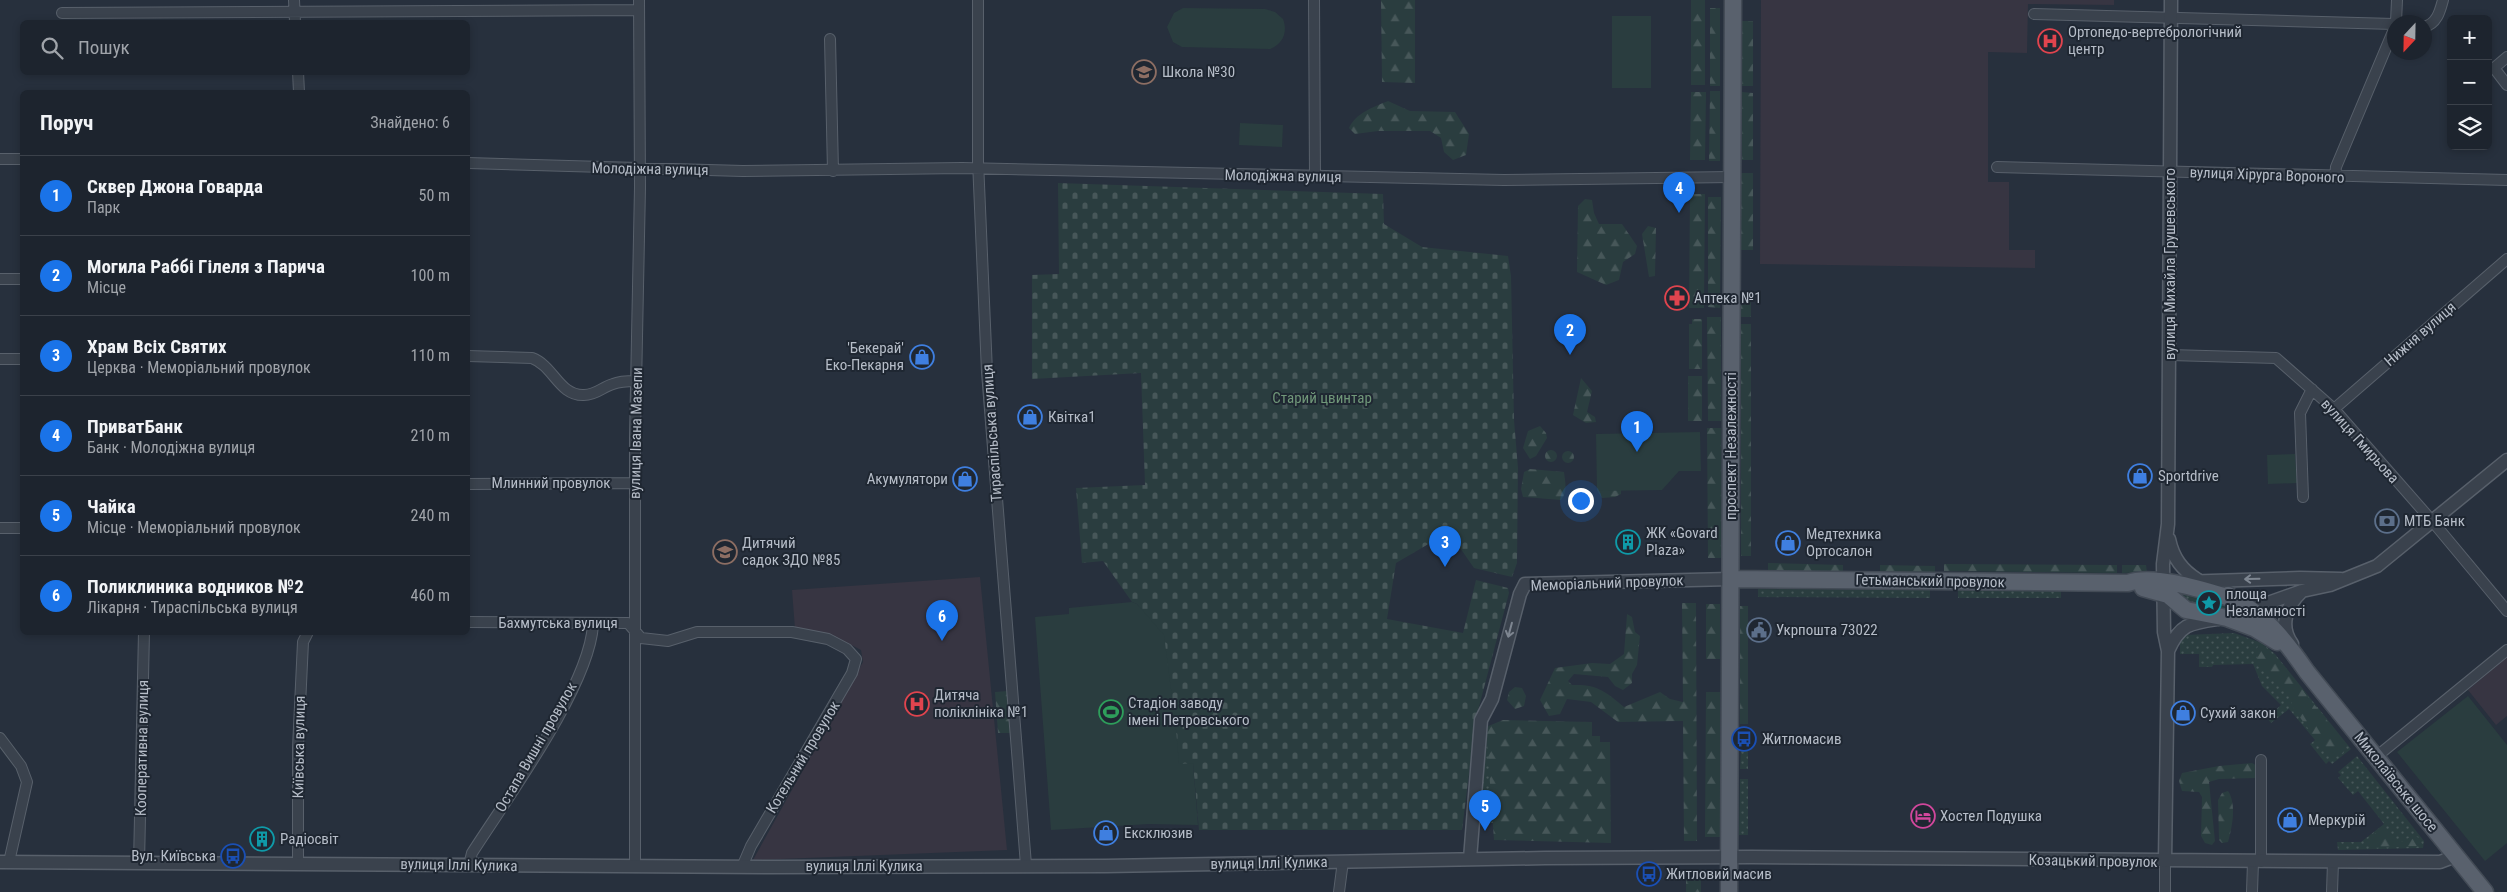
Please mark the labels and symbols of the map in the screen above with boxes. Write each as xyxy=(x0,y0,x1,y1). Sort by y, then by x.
north arrow xyxy=(2387,15,2432,60)
place label: Ортопедо-вертебрологічний центр xyxy=(2068,23,2242,58)
hospital icon: Ортопедо-вертебрологічний центр xyxy=(2037,28,2063,54)
school or university icon: Школа №30 xyxy=(1131,59,1157,85)
place label: Школа №30 xyxy=(1162,63,1235,81)
street label: Молодіжна вулиця xyxy=(591,159,709,179)
street label: вулиця Хірурга Вороного xyxy=(2189,163,2345,187)
street label: Молодіжна вулиця xyxy=(1224,166,1342,186)
street label: вулиця Михайла Грушевського xyxy=(2161,168,2179,360)
pin: 4 xyxy=(1663,172,1695,213)
pharmacy icon: Аптека №1 xyxy=(1664,285,1690,311)
place label: Аптека №1 xyxy=(1694,289,1762,307)
street label: Нижня вулиця xyxy=(2380,298,2460,370)
pin: 2 xyxy=(1554,314,1586,355)
place label: 'Бекерай' Еко-Пекарня xyxy=(825,339,904,374)
shop icon: 'Бекерай' Еко-Пекарня xyxy=(909,344,935,370)
street label: Тираспільська вулиця xyxy=(978,364,1006,502)
street label: вулиця Івана Мазепи xyxy=(626,367,646,499)
street label: проспект Незалежності xyxy=(1722,372,1740,520)
park label: Старий цвинтар xyxy=(1272,389,1372,407)
street label: вулиця Гмирьова xyxy=(2317,395,2403,487)
shop icon: Квітка1 xyxy=(1017,404,1043,430)
place label: Квітка1 xyxy=(1048,408,1096,426)
pin: 1 xyxy=(1621,411,1653,452)
shop icon: Sportdrive xyxy=(2127,463,2153,489)
shop icon: Акумулятори xyxy=(952,466,978,492)
place label: Sportdrive xyxy=(2158,467,2219,485)
place label: Акумулятори xyxy=(867,470,948,488)
street label: Млинний провулок xyxy=(491,474,611,492)
your location xyxy=(1568,488,1594,514)
bank icon: МТБ Банк xyxy=(2374,508,2400,534)
place label: МТБ Банк xyxy=(2404,512,2465,530)
place label: ЖК «Govard Plaza» xyxy=(1646,524,1718,559)
place label: Медтехника Ортосалон xyxy=(1806,525,1881,560)
pin: 3 xyxy=(1429,526,1461,567)
building icon: ЖК «Govard Plaza» xyxy=(1615,529,1641,555)
shop icon: Медтехника Ортосалон xyxy=(1775,530,1801,556)
place label: Дитячий садок ЗДО №85 xyxy=(742,534,840,569)
school or university icon: Дитячий садок ЗДО №85 xyxy=(712,539,738,565)
street label: Меморіальний провулок xyxy=(1530,571,1684,595)
street label: Гетьманський провулок xyxy=(1855,571,2005,591)
one-way arrow xyxy=(2244,574,2260,584)
place label: площа Незламності xyxy=(2226,585,2305,620)
place icon: площа Незламності xyxy=(2196,590,2222,616)
pin: 6 xyxy=(926,600,958,641)
street label: Бахмутська вулиця xyxy=(498,614,618,632)
public building icon: Укрпошта 73022 xyxy=(1746,617,1772,643)
one-way arrow xyxy=(1505,621,1515,637)
place label: Укрпошта 73022 xyxy=(1776,621,1878,639)
street label: Остапа Вишні провулок xyxy=(491,679,581,815)
street label: Кооперативна вулиця xyxy=(132,680,152,816)
place label: Дитяча поліклініка №1 xyxy=(934,686,1028,721)
hospital icon: Дитяча поліклініка №1 xyxy=(904,691,930,717)
place label: Стадіон заводу імені Петровського xyxy=(1128,694,1249,729)
street label: Київська вулиця xyxy=(289,695,309,799)
street label: Котельний провулок xyxy=(762,698,844,816)
sports icon: Стадіон заводу імені Петровського xyxy=(1098,699,1124,725)
shop icon: Сухий закон xyxy=(2170,700,2196,726)
place label: Сухий закон xyxy=(2200,704,2276,722)
bus stop icon: Житломасив xyxy=(1731,726,1757,752)
street label: Миколаївське шосе xyxy=(2350,729,2442,835)
place label: Житломасив xyxy=(1762,730,1841,748)
pin: 5 xyxy=(1469,790,1501,831)
hotel icon: Хостел Подушка xyxy=(1910,803,1936,829)
place label: Хостел Подушка xyxy=(1940,807,2042,825)
shop icon: Меркурій xyxy=(2277,807,2303,833)
place label: Меркурій xyxy=(2308,811,2366,829)
shop icon: Ексклюзив xyxy=(1093,820,1119,846)
place label: Ексклюзив xyxy=(1124,824,1193,842)
building icon: Радіосвіт xyxy=(249,826,275,852)
place label: Радіосвіт xyxy=(280,830,339,848)
bus stop icon: Вул. Київська xyxy=(220,843,246,869)
place label: Вул. Київська xyxy=(131,847,216,865)
street label: Козацький провулок xyxy=(2028,851,2158,871)
street label: вулиця Іллі Кулика xyxy=(1210,853,1328,873)
street label: вулиця Іллі Кулика xyxy=(400,855,518,875)
street label: вулиця Іллі Кулика xyxy=(805,857,923,875)
bus stop icon: Житловий масив xyxy=(1636,861,1662,887)
place label: Житловий масив xyxy=(1666,865,1772,883)

